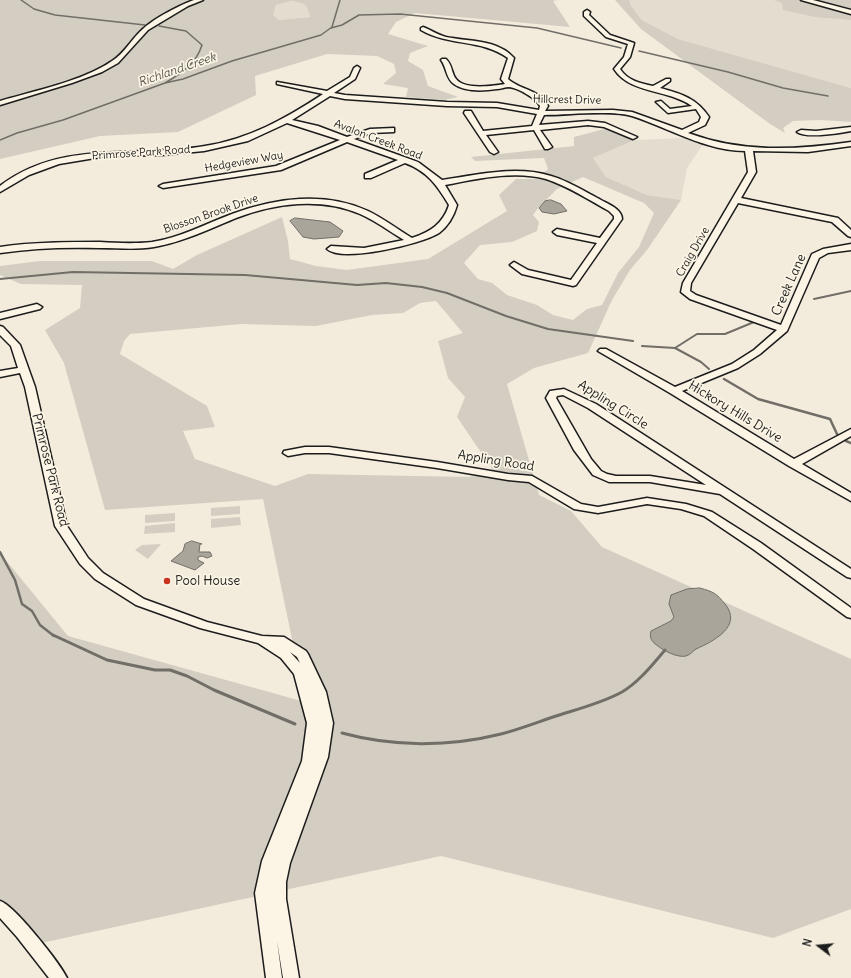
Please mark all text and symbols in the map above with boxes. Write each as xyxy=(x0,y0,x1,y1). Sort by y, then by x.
water label: Richland Creek xyxy=(136,50,218,90)
street label: Hillcrest Drive xyxy=(533,93,601,107)
street label: Avalon Creek Road xyxy=(332,117,424,163)
street label: Primrose Park Road xyxy=(91,143,191,163)
street label: Hedgeview Way xyxy=(204,149,284,175)
street label: Blosson Brook Drive xyxy=(162,192,260,236)
street label: Craig Drive xyxy=(674,225,712,279)
street label: Creek Lane xyxy=(768,252,810,318)
street label: Appling Circle xyxy=(575,377,651,433)
street label: Hickory Hills Drive xyxy=(685,378,785,446)
street label: Primrose Park Road xyxy=(28,412,72,528)
street label: Appling Road xyxy=(457,447,535,475)
place label: Pool House xyxy=(175,573,240,589)
marker: Pool House xyxy=(162,576,172,586)
north arrow xyxy=(799,926,839,966)
text: N xyxy=(800,937,815,948)

